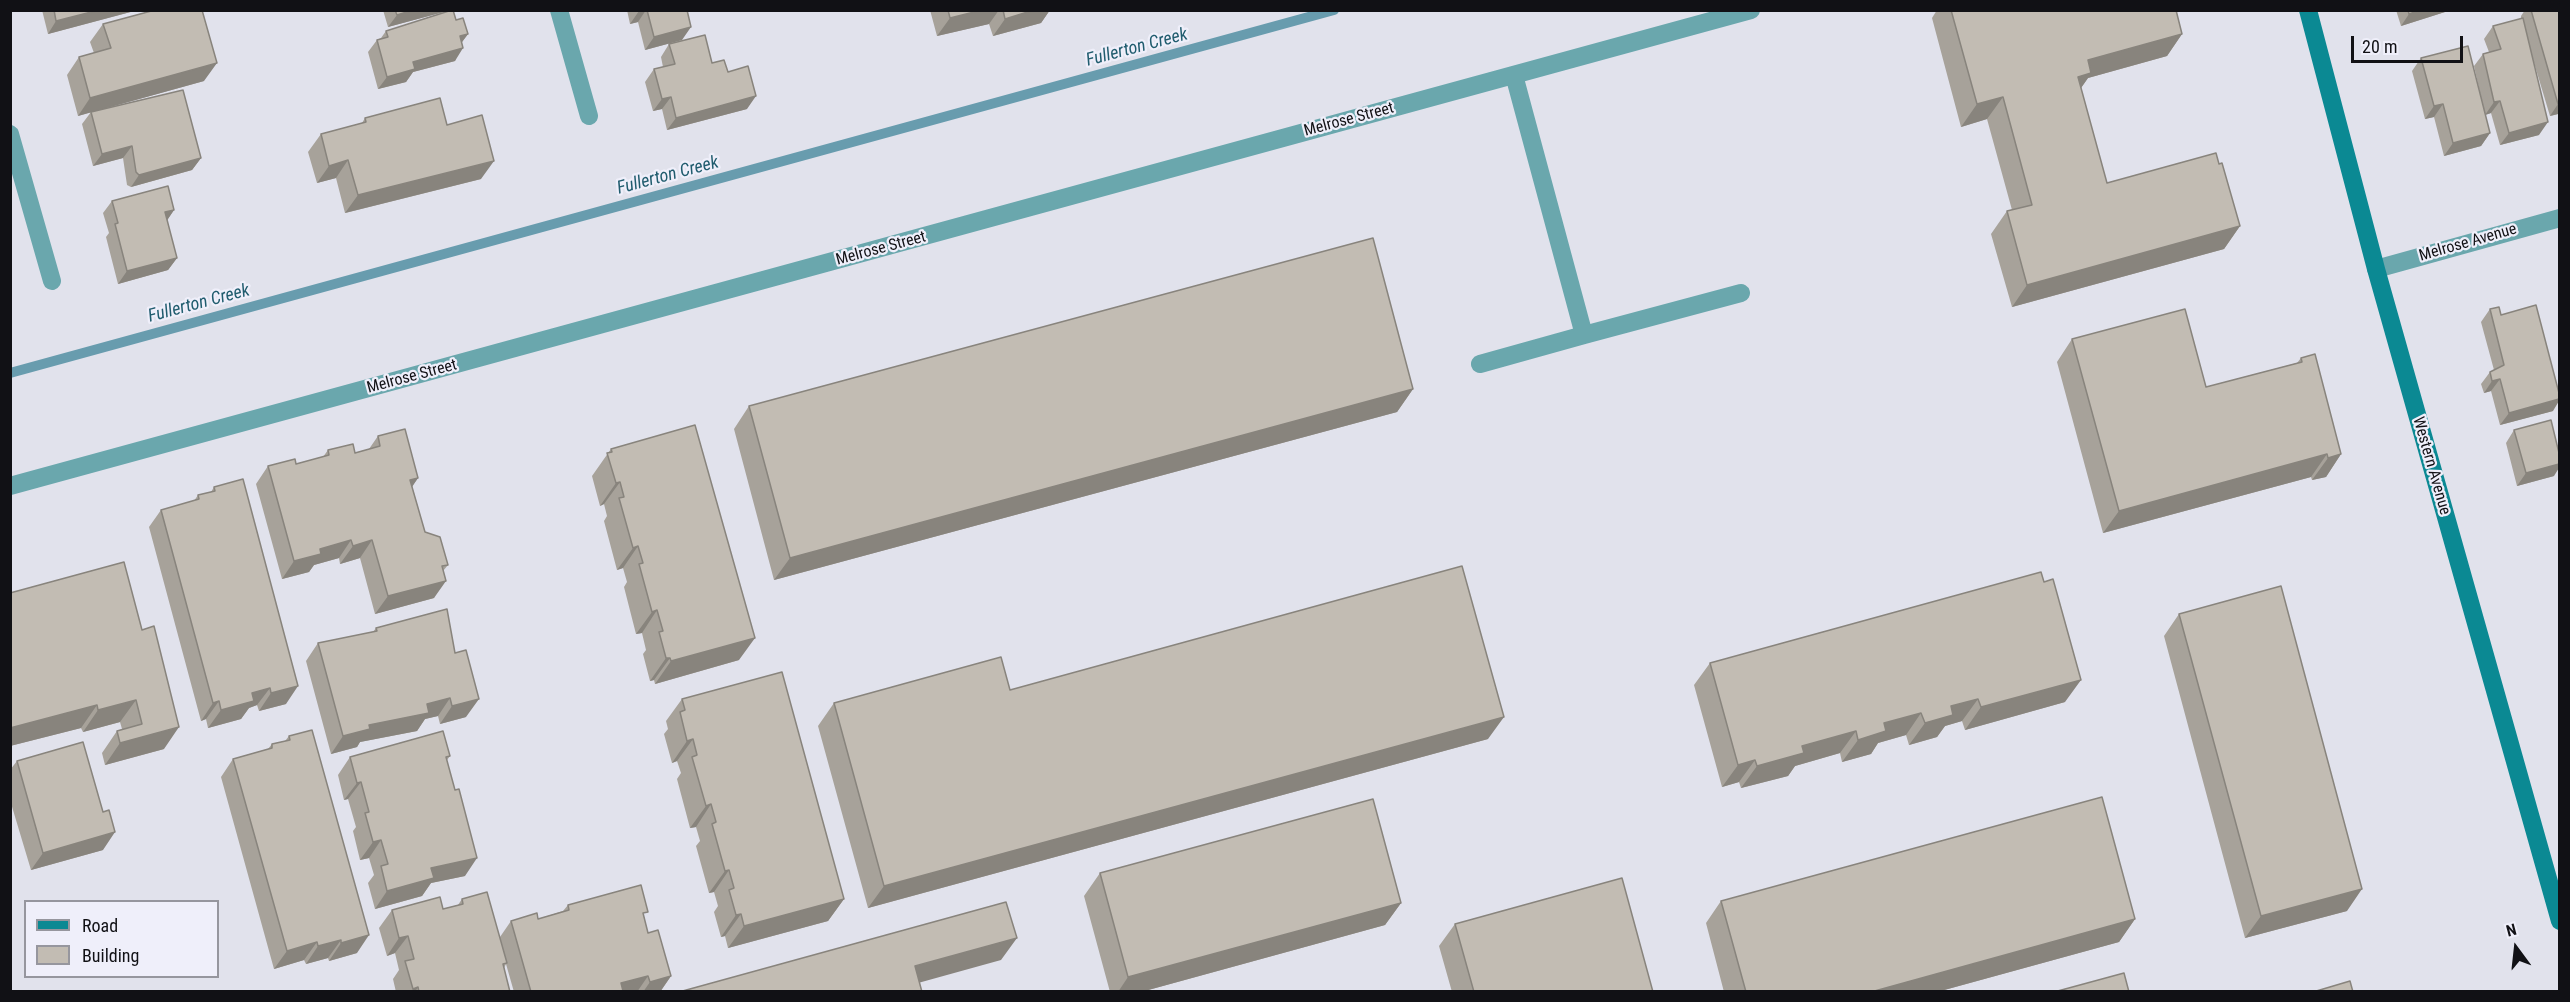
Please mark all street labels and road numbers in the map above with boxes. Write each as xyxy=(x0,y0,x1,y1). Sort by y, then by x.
street label: Melrose Street xyxy=(1302,99,1396,141)
street label: Melrose Avenue xyxy=(2417,220,2519,266)
street label: Melrose Street xyxy=(834,228,928,270)
street label: Melrose Street xyxy=(365,356,459,398)
street label: Western Avenue xyxy=(2408,415,2454,517)

